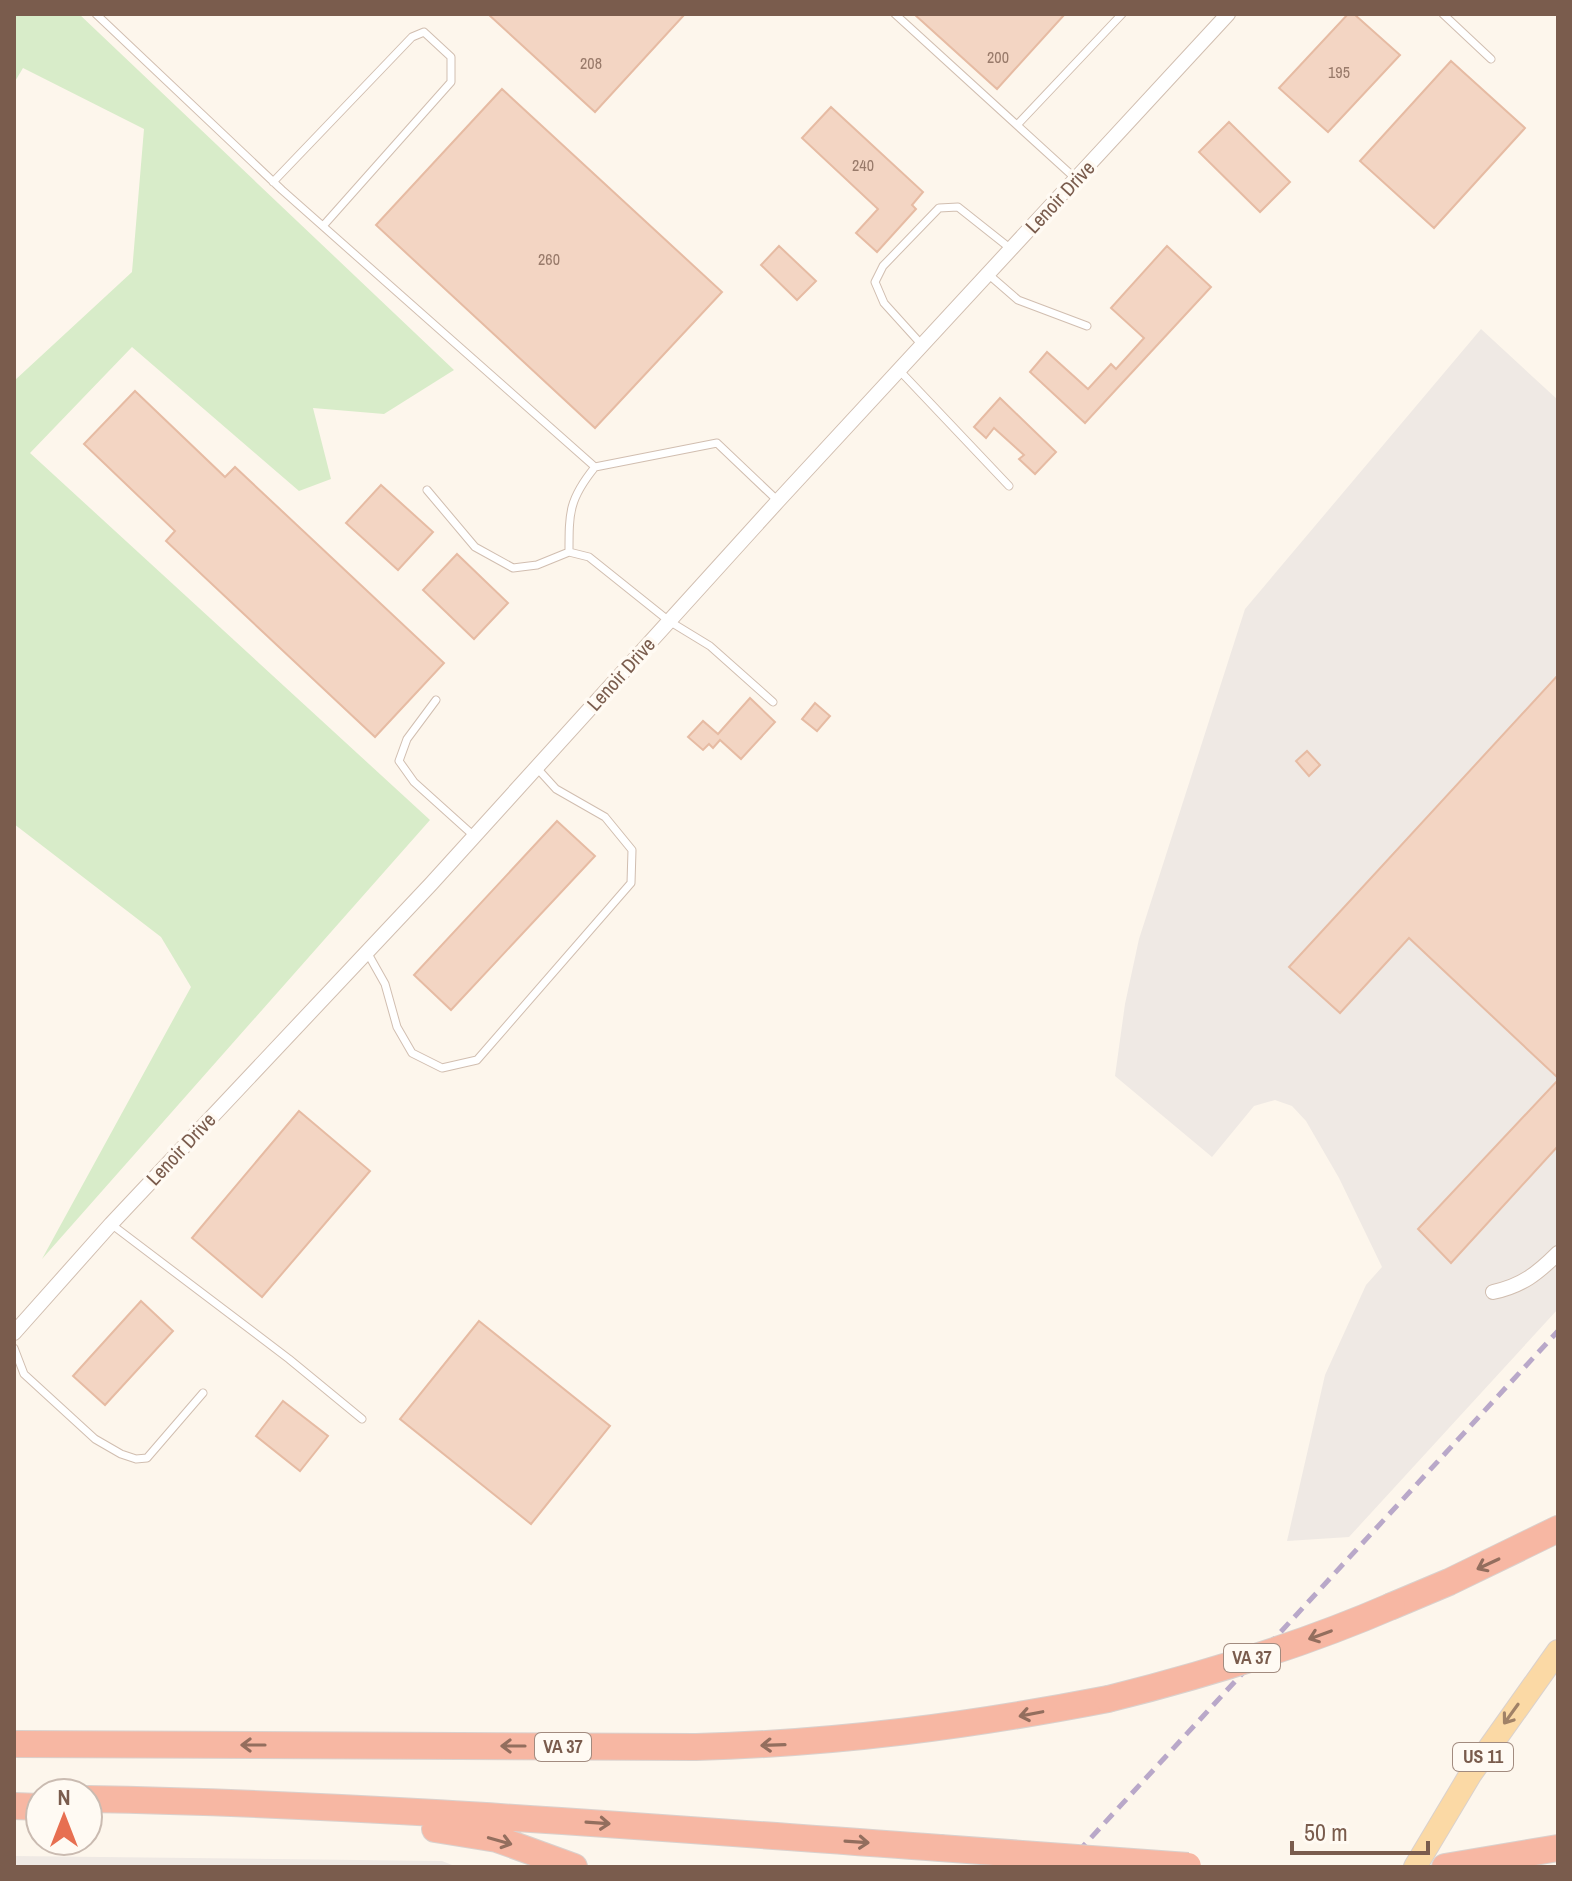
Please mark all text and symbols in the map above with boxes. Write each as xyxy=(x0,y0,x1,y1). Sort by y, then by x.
house number: 200 xyxy=(987,46,1009,68)
house number: 208 xyxy=(580,52,602,74)
house number: 195 xyxy=(1328,61,1350,83)
house number: 240 xyxy=(852,154,874,176)
street label: Lenoir Drive xyxy=(1019,154,1100,239)
house number: 260 xyxy=(538,248,560,270)
street label: Lenoir Drive xyxy=(580,631,661,716)
street label: Lenoir Drive xyxy=(140,1106,221,1191)
one-way arrow xyxy=(1476,1557,1500,1572)
one-way arrow xyxy=(1307,1629,1332,1644)
road number: VA 37 xyxy=(1224,1644,1280,1672)
one-way arrow xyxy=(1503,1703,1520,1724)
one-way arrow xyxy=(1019,1707,1044,1722)
road number: VA 37 xyxy=(535,1733,591,1761)
one-way arrow xyxy=(240,1737,267,1753)
one-way arrow xyxy=(500,1738,527,1754)
one-way arrow xyxy=(760,1738,787,1753)
road number: US 11 xyxy=(1453,1743,1513,1771)
north arrow xyxy=(24,1777,104,1857)
text: N xyxy=(57,1782,71,1812)
scale bar xyxy=(1292,1805,1428,1855)
one-way arrow xyxy=(584,1816,611,1831)
text: 50 m xyxy=(1304,1816,1348,1848)
one-way arrow xyxy=(487,1834,513,1849)
one-way arrow xyxy=(843,1835,870,1850)

